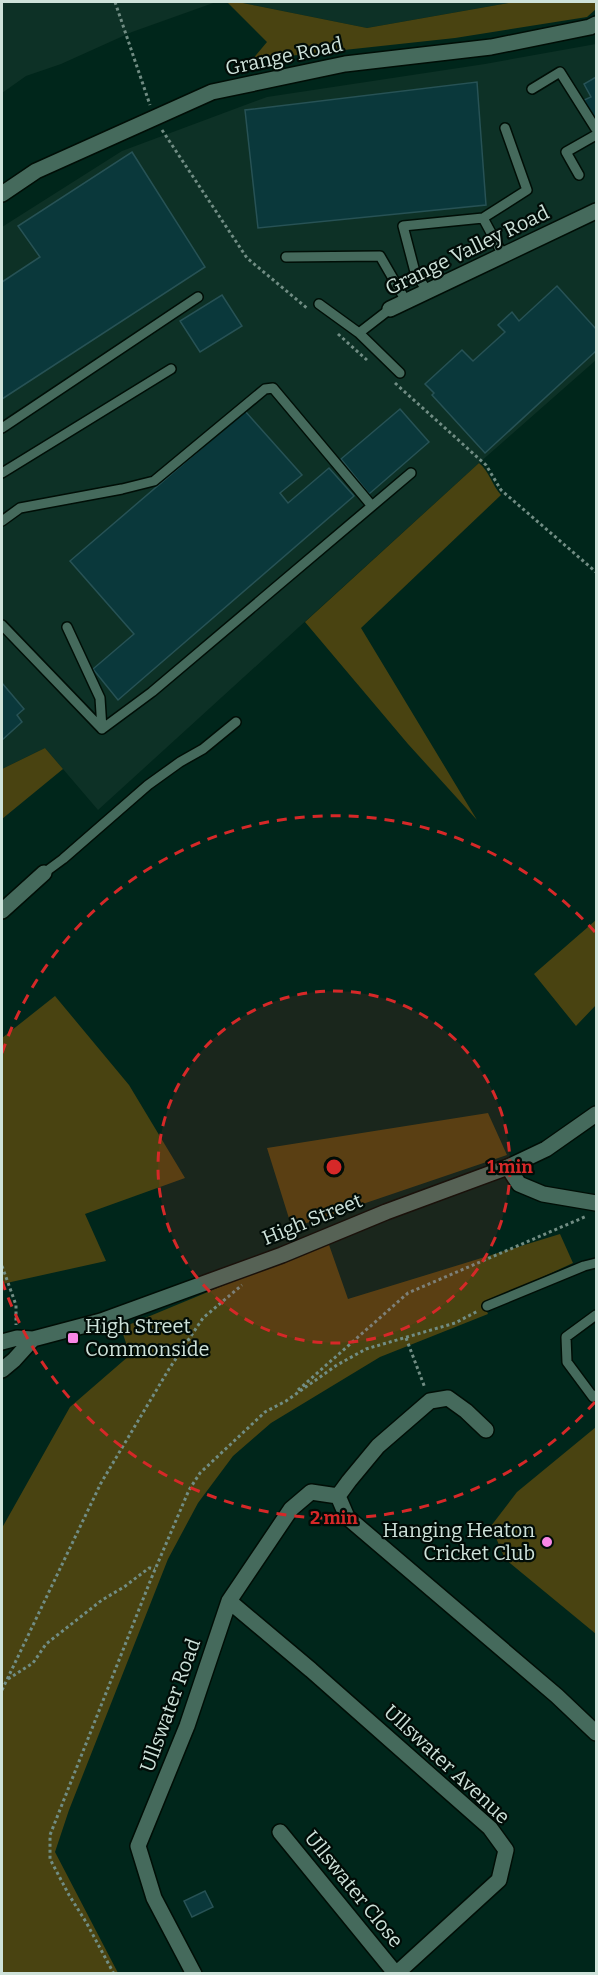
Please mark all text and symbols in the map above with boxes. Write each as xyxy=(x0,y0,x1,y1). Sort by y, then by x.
street label: Grange Road xyxy=(223,32,345,80)
street label: Grange Valley Road xyxy=(381,200,553,300)
text: 1 min xyxy=(487,1156,533,1178)
centre of rings xyxy=(324,1157,344,1177)
street label: High Street xyxy=(259,1188,365,1250)
place label: High Street Commonside xyxy=(85,1314,210,1361)
marker: High Street Commonside xyxy=(66,1331,80,1345)
text: 2 min xyxy=(310,1507,358,1529)
place label: Hanging Heaton Cricket Club xyxy=(383,1518,535,1565)
marker: Hanging Heaton Cricket Club xyxy=(540,1535,554,1549)
street label: Ullswater Road xyxy=(135,1635,205,1775)
street label: Ullswater Avenue xyxy=(379,1700,515,1828)
street label: Ullswater Close xyxy=(300,1826,408,1952)

